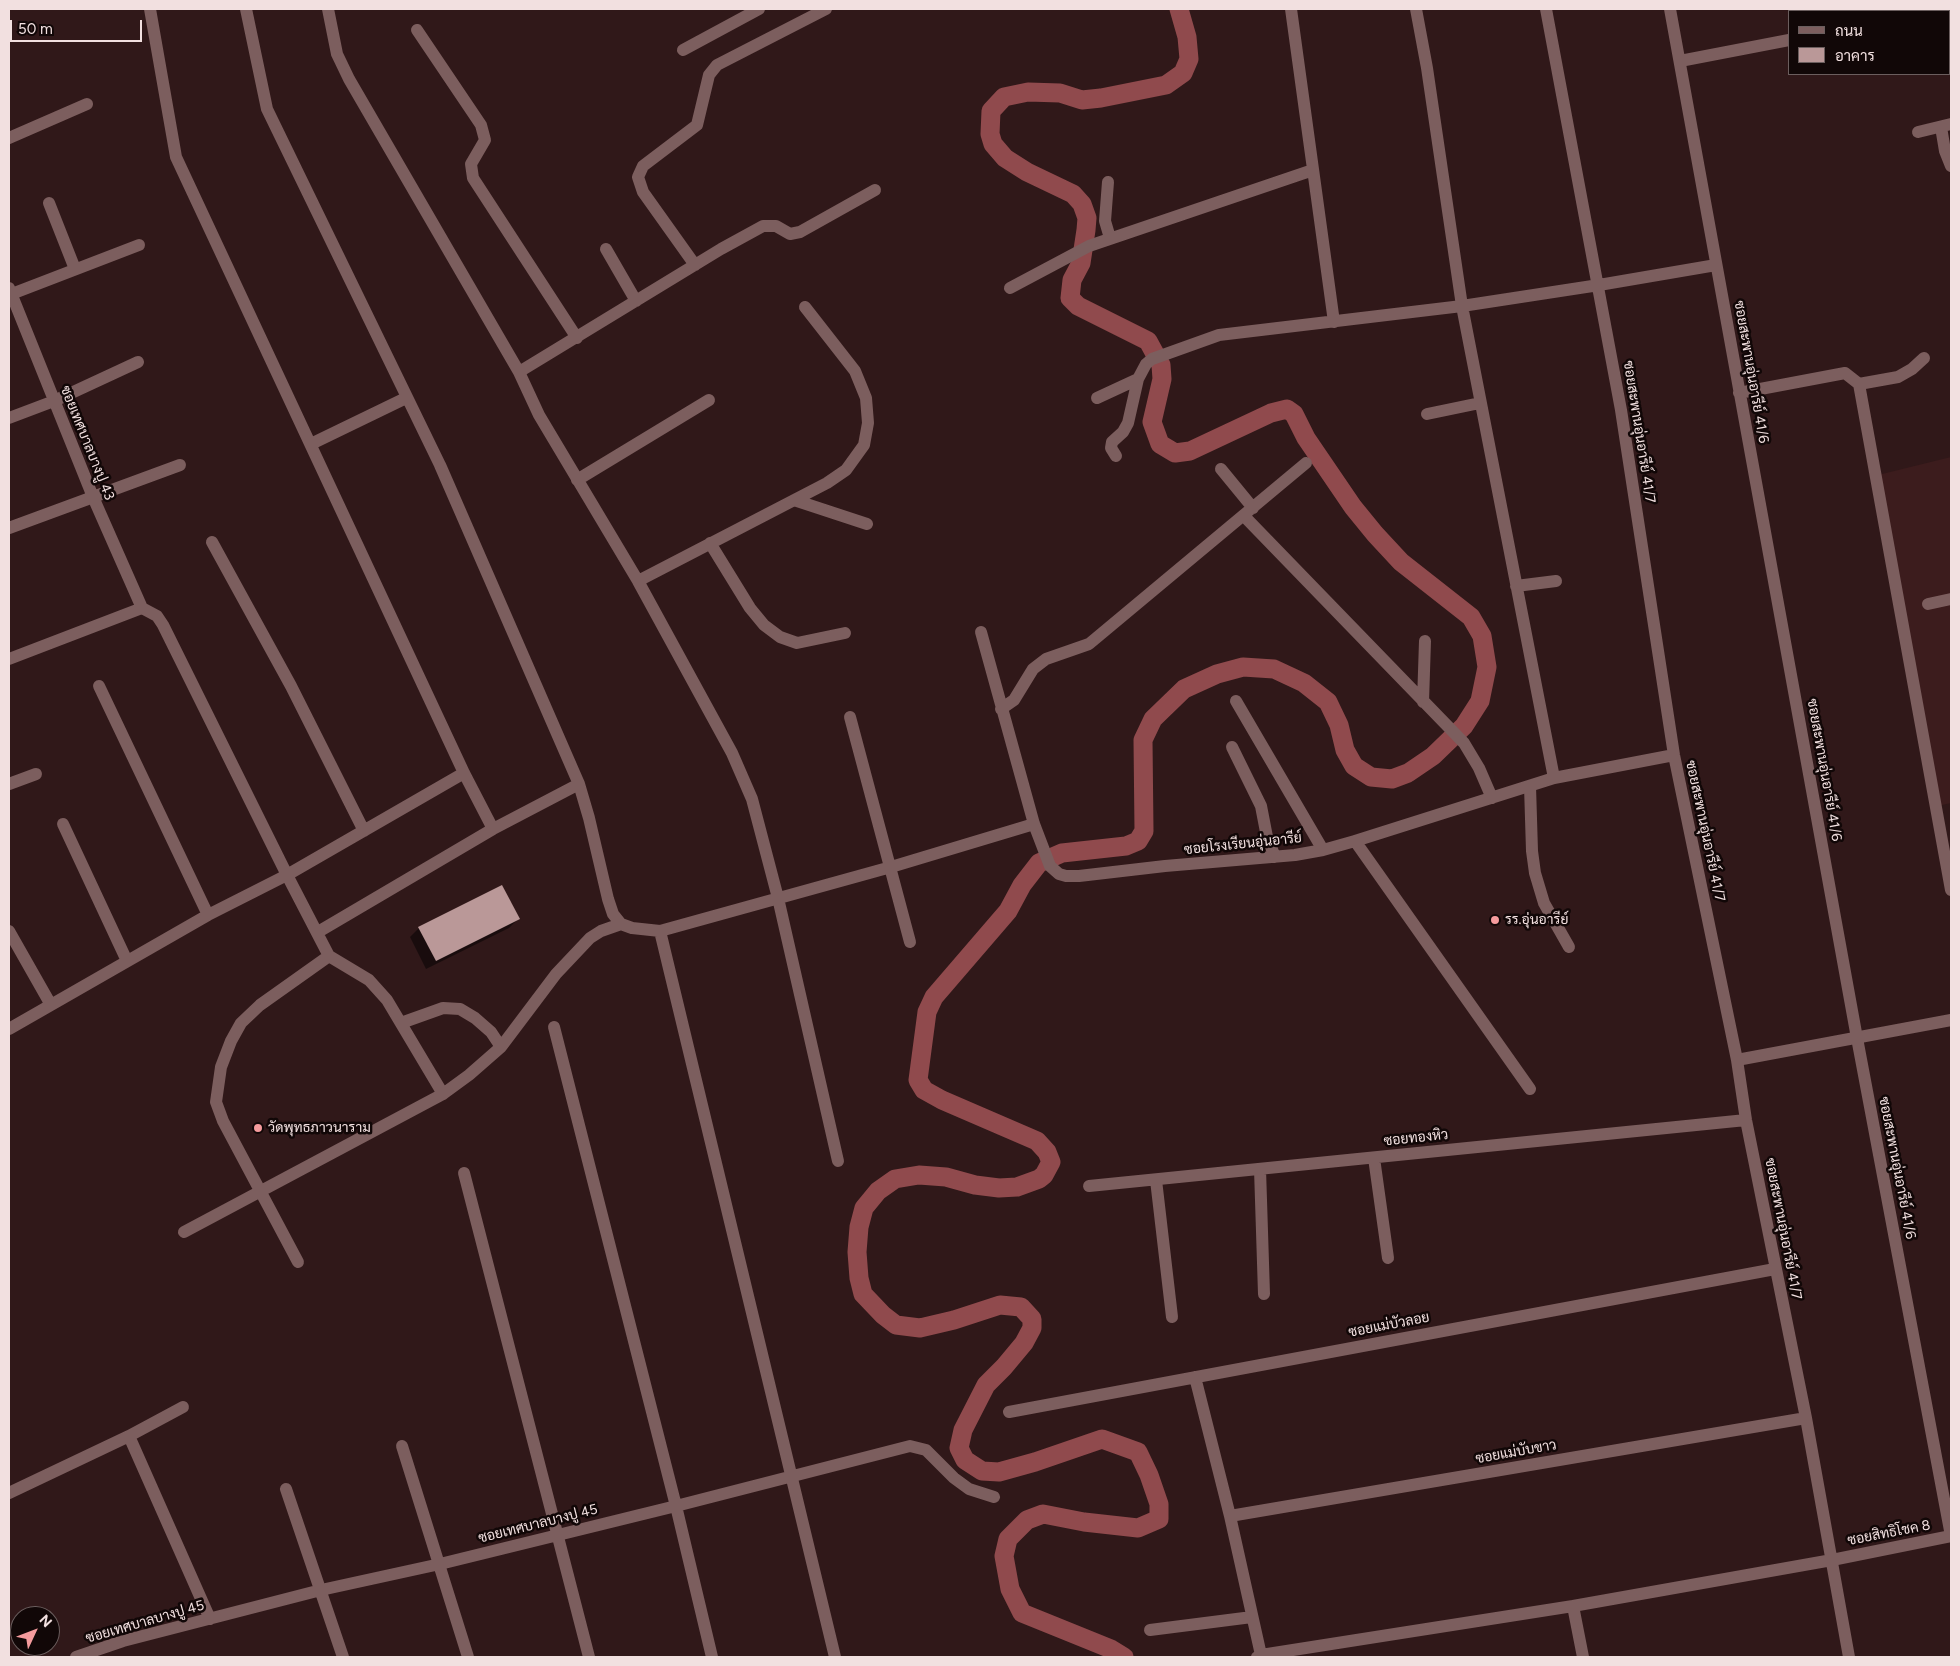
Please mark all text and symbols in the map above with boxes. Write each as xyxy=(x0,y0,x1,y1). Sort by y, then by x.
scale bar xyxy=(12,10,145,42)
legend xyxy=(1788,10,1950,75)
text: 50 m xyxy=(18,20,53,38)
text: ถนน xyxy=(1835,22,1863,40)
text: อาคาร xyxy=(1835,47,1875,65)
street label: ซอยสะพานอุ่นอารีย์ 41/6 xyxy=(1730,299,1772,445)
street label: ซอยสะพานอุ่นอารีย์ 41/7 xyxy=(1619,360,1659,504)
street label: ซอยเทศบาลบางปู 43 xyxy=(56,383,118,503)
street label: ซอยสะพานอุ่นอารีย์ 41/6 xyxy=(1803,697,1845,843)
street label: ซอยสะพานอุ่นอารีย์ 41/7 xyxy=(1682,759,1728,903)
street label: ซอยโรงเรียนอุ่นอารีย์ xyxy=(1183,829,1303,859)
place label: รร.อุ่นอารีย์ xyxy=(1505,912,1568,928)
marker: รร.อุ่นอารีย์ xyxy=(1489,914,1501,926)
street label: ซอยสะพานอุ่นอารีย์ 41/6 xyxy=(1875,1095,1919,1241)
place label: วัดพุทธภาวนาราม xyxy=(268,1120,371,1136)
marker: วัดพุทธภาวนาราม xyxy=(252,1122,264,1134)
street label: ซอยทองหิว xyxy=(1383,1126,1449,1150)
street label: ซอยสะพานอุ่นอารีย์ 41/7 xyxy=(1761,1157,1805,1301)
street label: ซอยแม่บัวลอย xyxy=(1347,1309,1431,1341)
street label: ซอยแม่บับขาว xyxy=(1474,1437,1558,1467)
street label: ซอยเทศบาลบางปู 45 xyxy=(477,1501,599,1547)
street label: ซอยสิทธิโชค 8 xyxy=(1846,1517,1932,1549)
street label: ซอยเทศบาลบางปู 45 xyxy=(84,1597,206,1647)
north arrow xyxy=(10,1606,60,1656)
text: N xyxy=(36,1611,56,1631)

